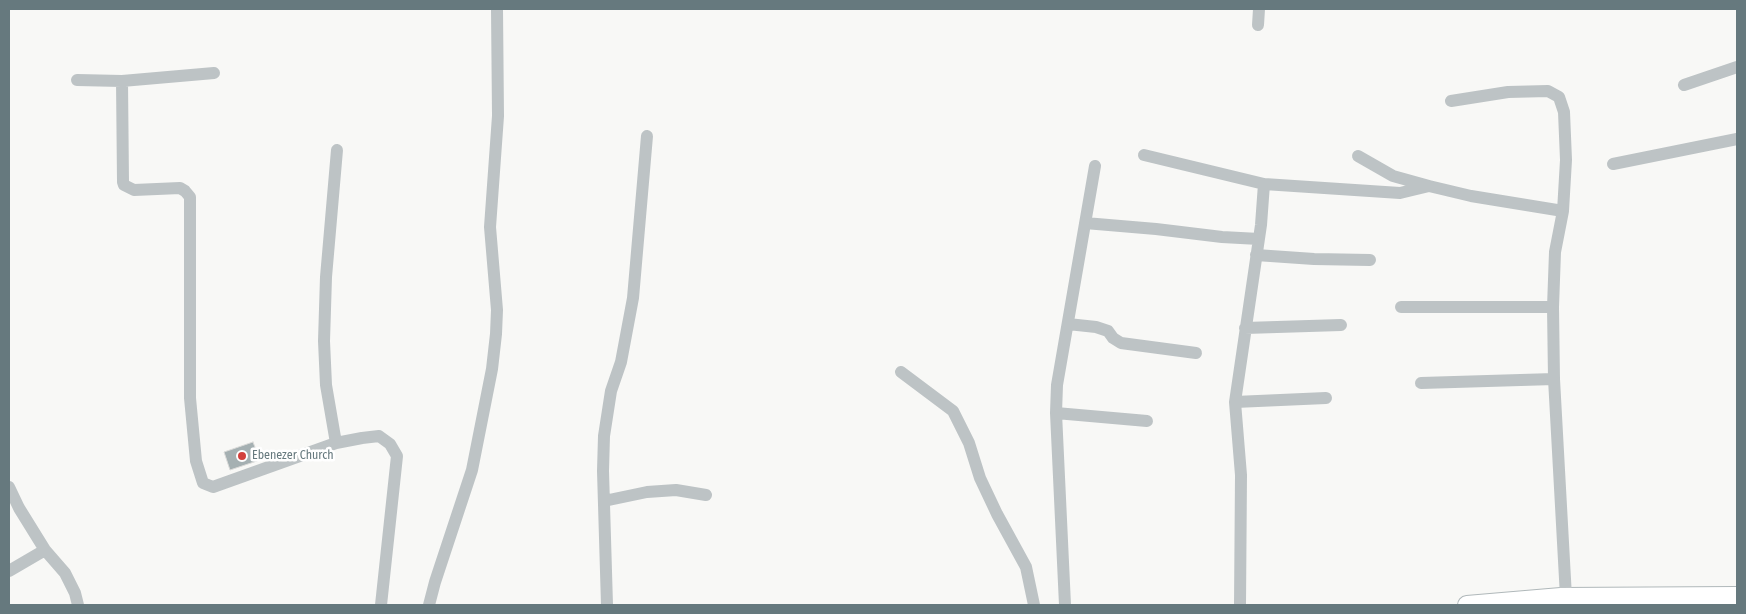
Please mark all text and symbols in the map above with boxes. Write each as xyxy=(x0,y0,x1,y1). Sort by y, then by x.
place label: Ebenezer Church xyxy=(252,449,334,463)
marker: Ebenezer Church xyxy=(236,450,248,462)

